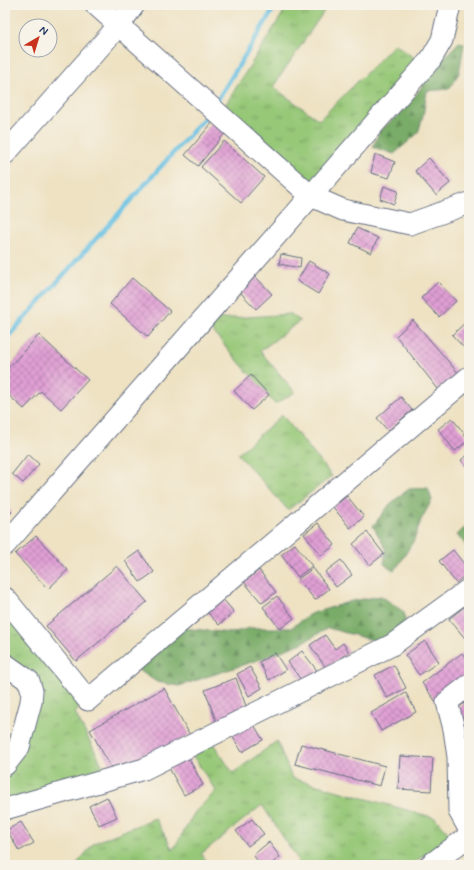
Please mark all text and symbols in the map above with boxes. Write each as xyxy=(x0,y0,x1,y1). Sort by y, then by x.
north arrow xyxy=(18,18,58,58)
text: N xyxy=(36,23,51,39)

